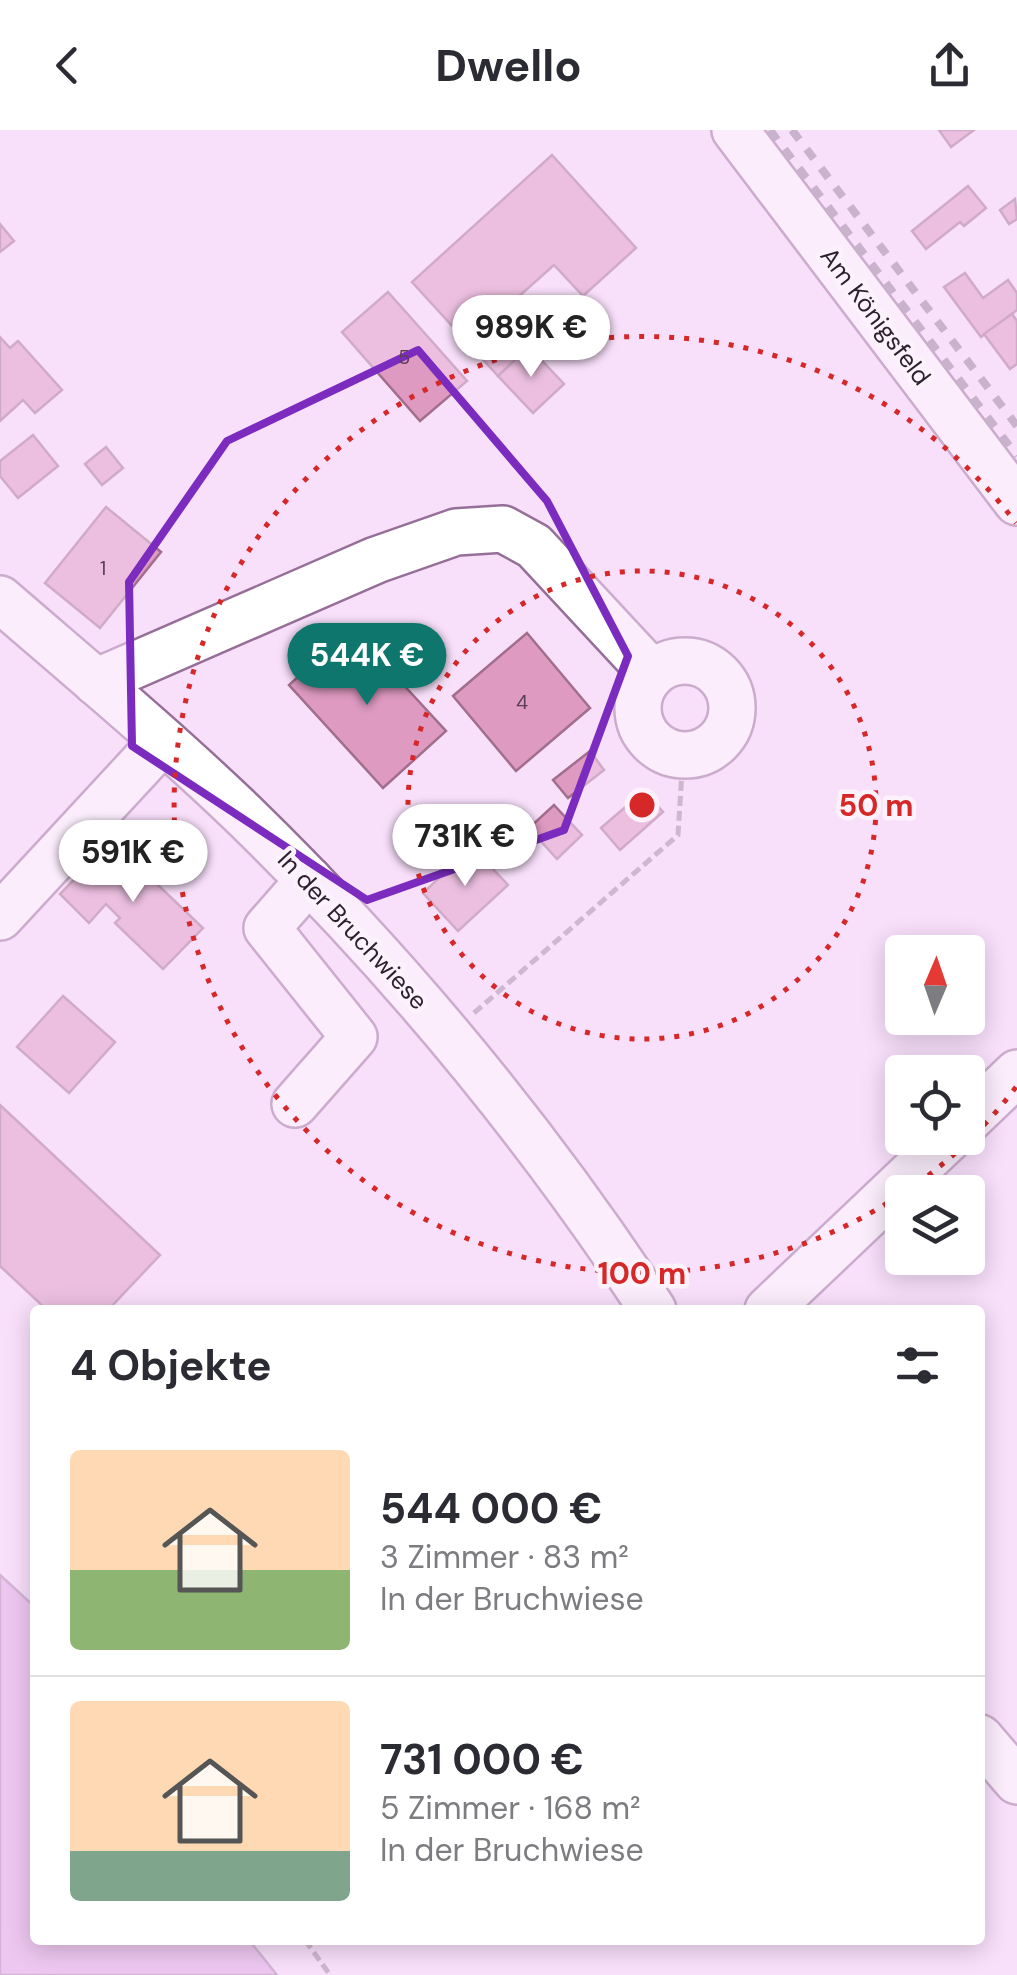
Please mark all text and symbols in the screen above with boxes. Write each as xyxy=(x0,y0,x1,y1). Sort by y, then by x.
text: Dwello xyxy=(435,36,582,95)
icon: back xyxy=(40,38,95,93)
icon: share xyxy=(922,38,977,93)
street label: Am Königsfeld xyxy=(813,241,938,392)
pin: 989K € xyxy=(450,295,612,380)
text: 989K € xyxy=(474,306,588,348)
house number: 5 xyxy=(398,344,410,370)
house number: 1 xyxy=(100,555,106,581)
pin: 544K € xyxy=(286,623,448,708)
text: 544K € xyxy=(309,634,425,676)
house number: 4 xyxy=(516,689,528,715)
text: 50 m xyxy=(838,786,914,825)
centre of rings xyxy=(624,787,660,823)
pin: 731K € xyxy=(384,804,546,889)
text: 731K € xyxy=(414,815,516,857)
pin: 591K € xyxy=(52,820,214,905)
text: 591K € xyxy=(81,831,185,873)
street label: In der Bruchwiese xyxy=(270,844,435,1017)
north arrow xyxy=(885,935,985,1035)
map controls xyxy=(885,935,985,1275)
button: locate xyxy=(885,1055,985,1155)
button: layers xyxy=(885,1175,985,1275)
text: 100 m xyxy=(598,1254,686,1293)
text: 4 Objekte xyxy=(70,1338,272,1393)
icon: filters xyxy=(890,1338,945,1393)
text: 544 000 € xyxy=(380,1481,602,1536)
icon: home xyxy=(150,1490,270,1610)
text: 3 Zimmer · 83 m² xyxy=(380,1536,629,1578)
text: In der Bruchwiese xyxy=(380,1578,644,1620)
text: 731 000 € xyxy=(380,1732,584,1787)
icon: home xyxy=(150,1741,270,1861)
text: 5 Zimmer · 168 m² xyxy=(380,1787,641,1829)
text: In der Bruchwiese xyxy=(380,1829,644,1871)

